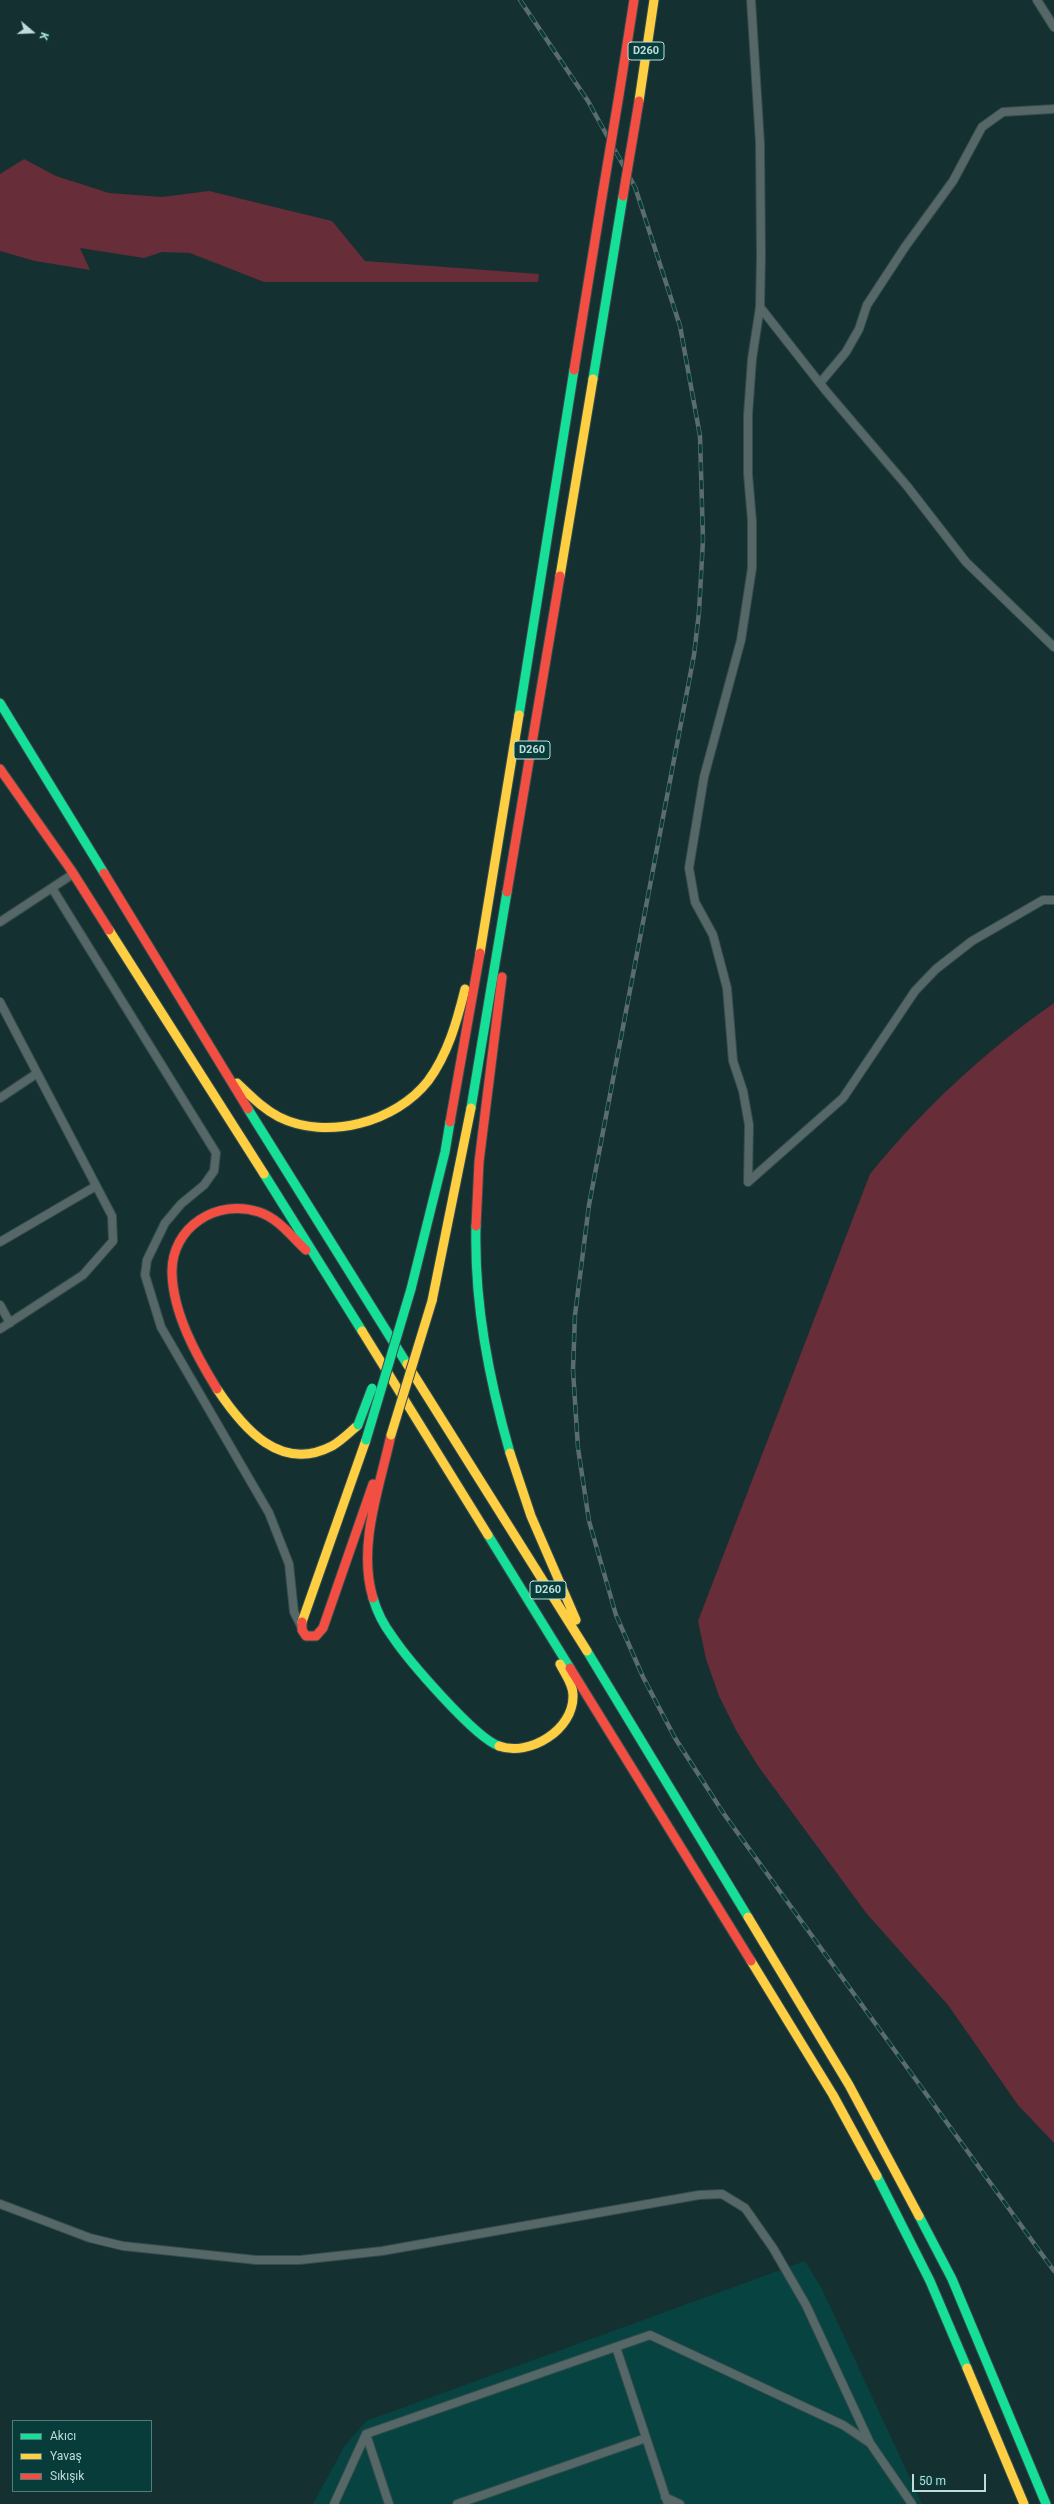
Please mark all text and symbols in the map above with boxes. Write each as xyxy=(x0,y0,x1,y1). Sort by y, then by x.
north arrow xyxy=(12,12,52,52)
text: K xyxy=(37,31,51,41)
road number: D260 xyxy=(628,42,664,60)
road number: D260 xyxy=(514,741,550,759)
road number: D260 xyxy=(530,1581,566,1599)
legend xyxy=(12,2420,152,2492)
text: Akıcı xyxy=(50,2429,76,2443)
text: Yavaş xyxy=(50,2449,82,2463)
scale bar xyxy=(914,2466,988,2492)
text: Sıkışık xyxy=(50,2469,84,2483)
text: 50 m xyxy=(919,2474,946,2488)

